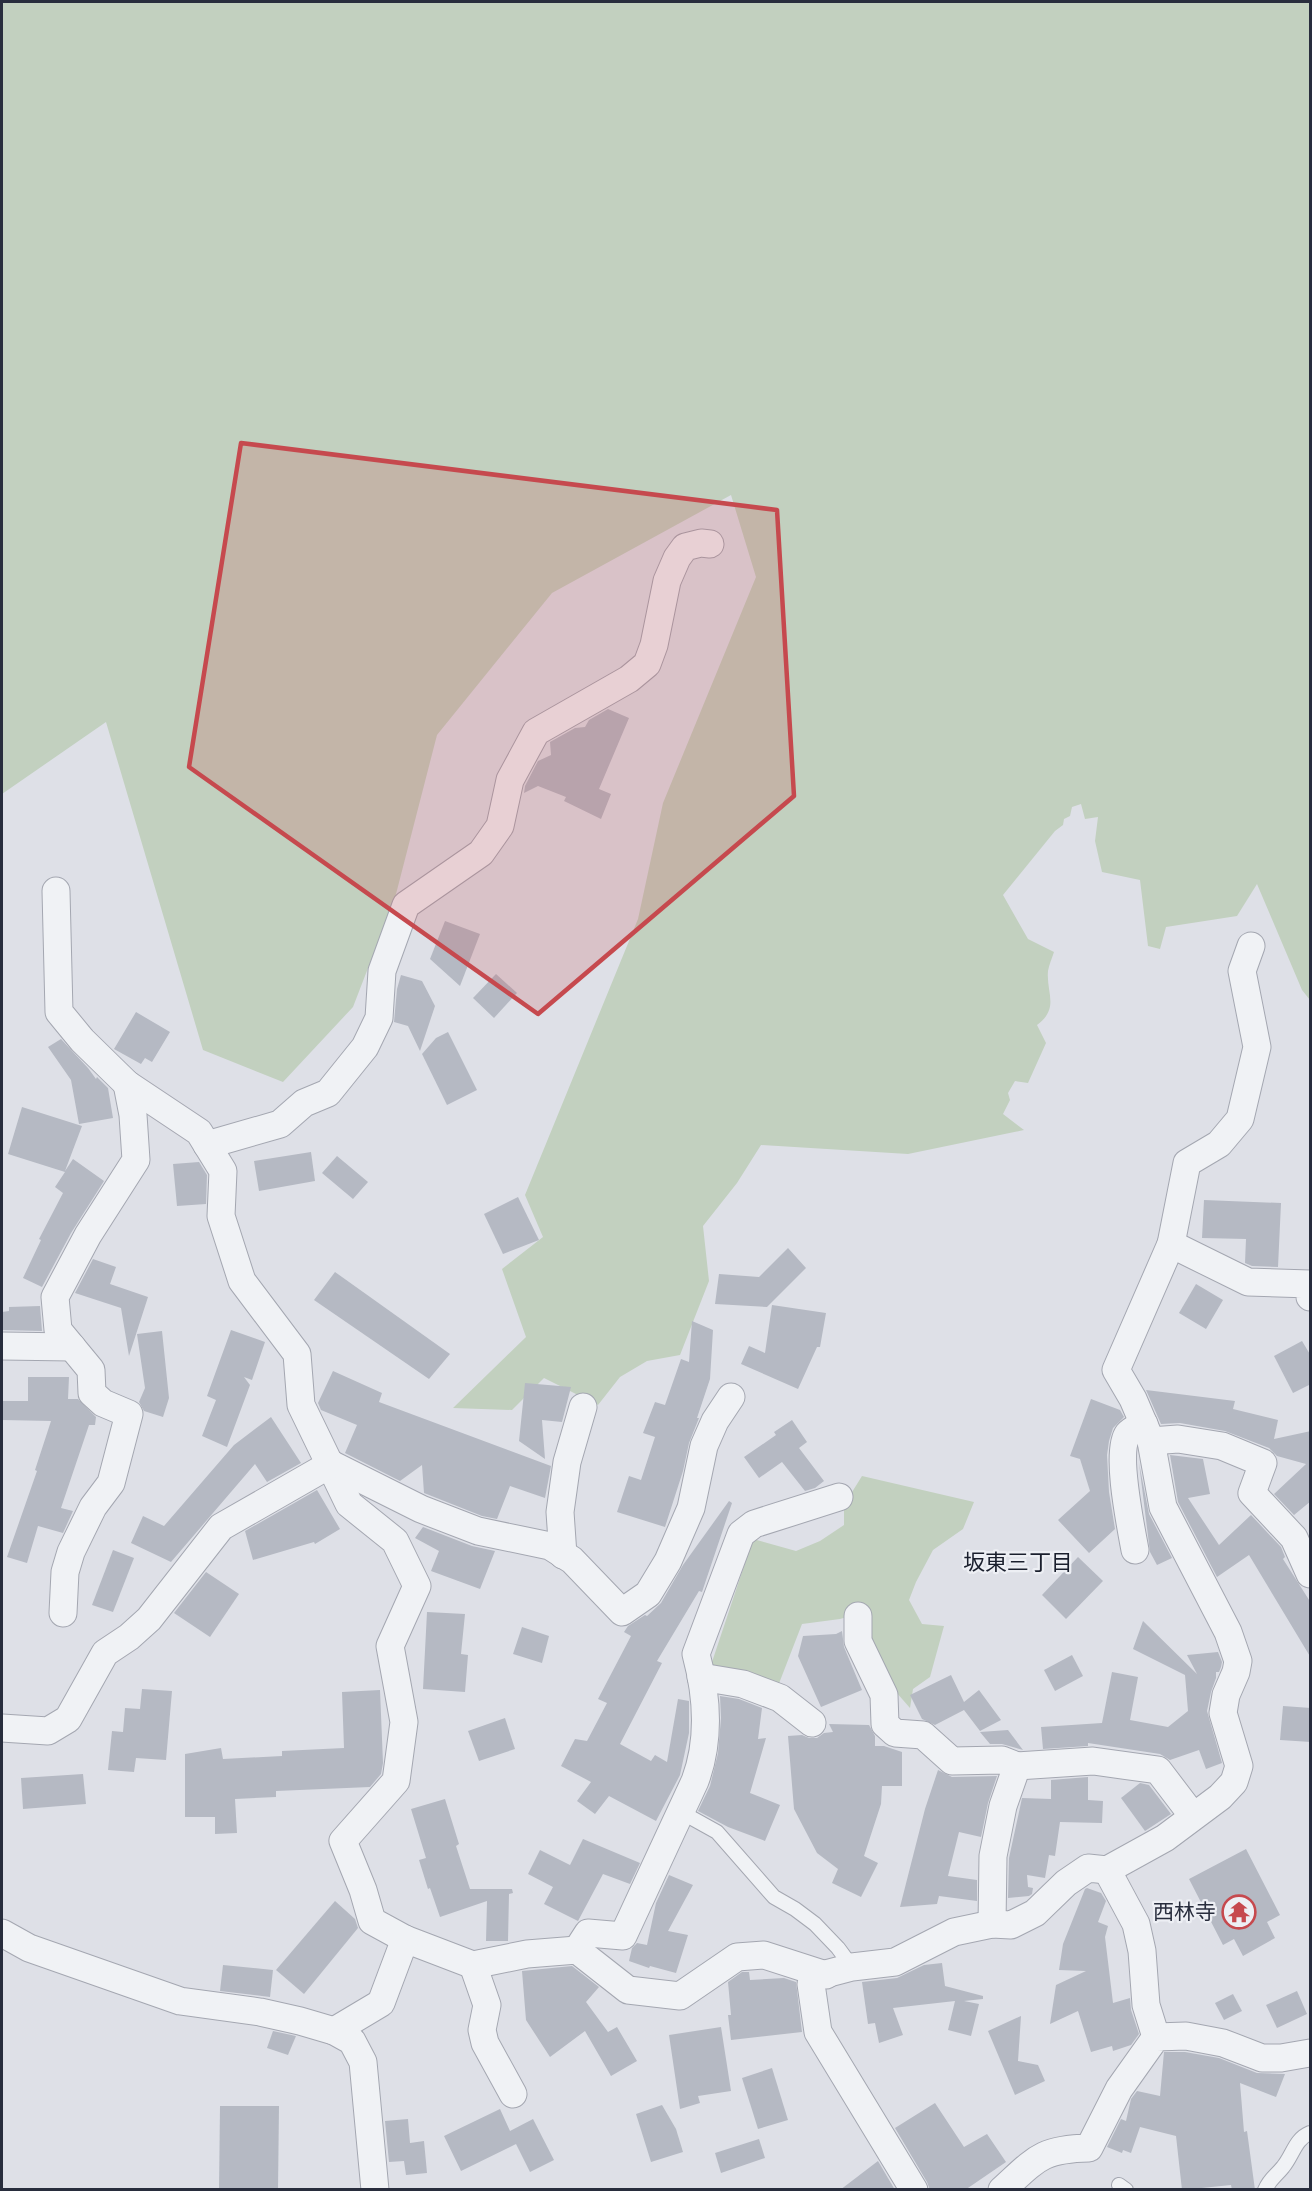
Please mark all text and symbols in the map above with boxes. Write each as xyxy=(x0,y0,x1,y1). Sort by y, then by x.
district label: 坂東三丁目 xyxy=(963,1548,1073,1576)
temple icon: 西林寺 xyxy=(1221,1894,1257,1930)
place label: 西林寺 xyxy=(1153,1898,1216,1924)

